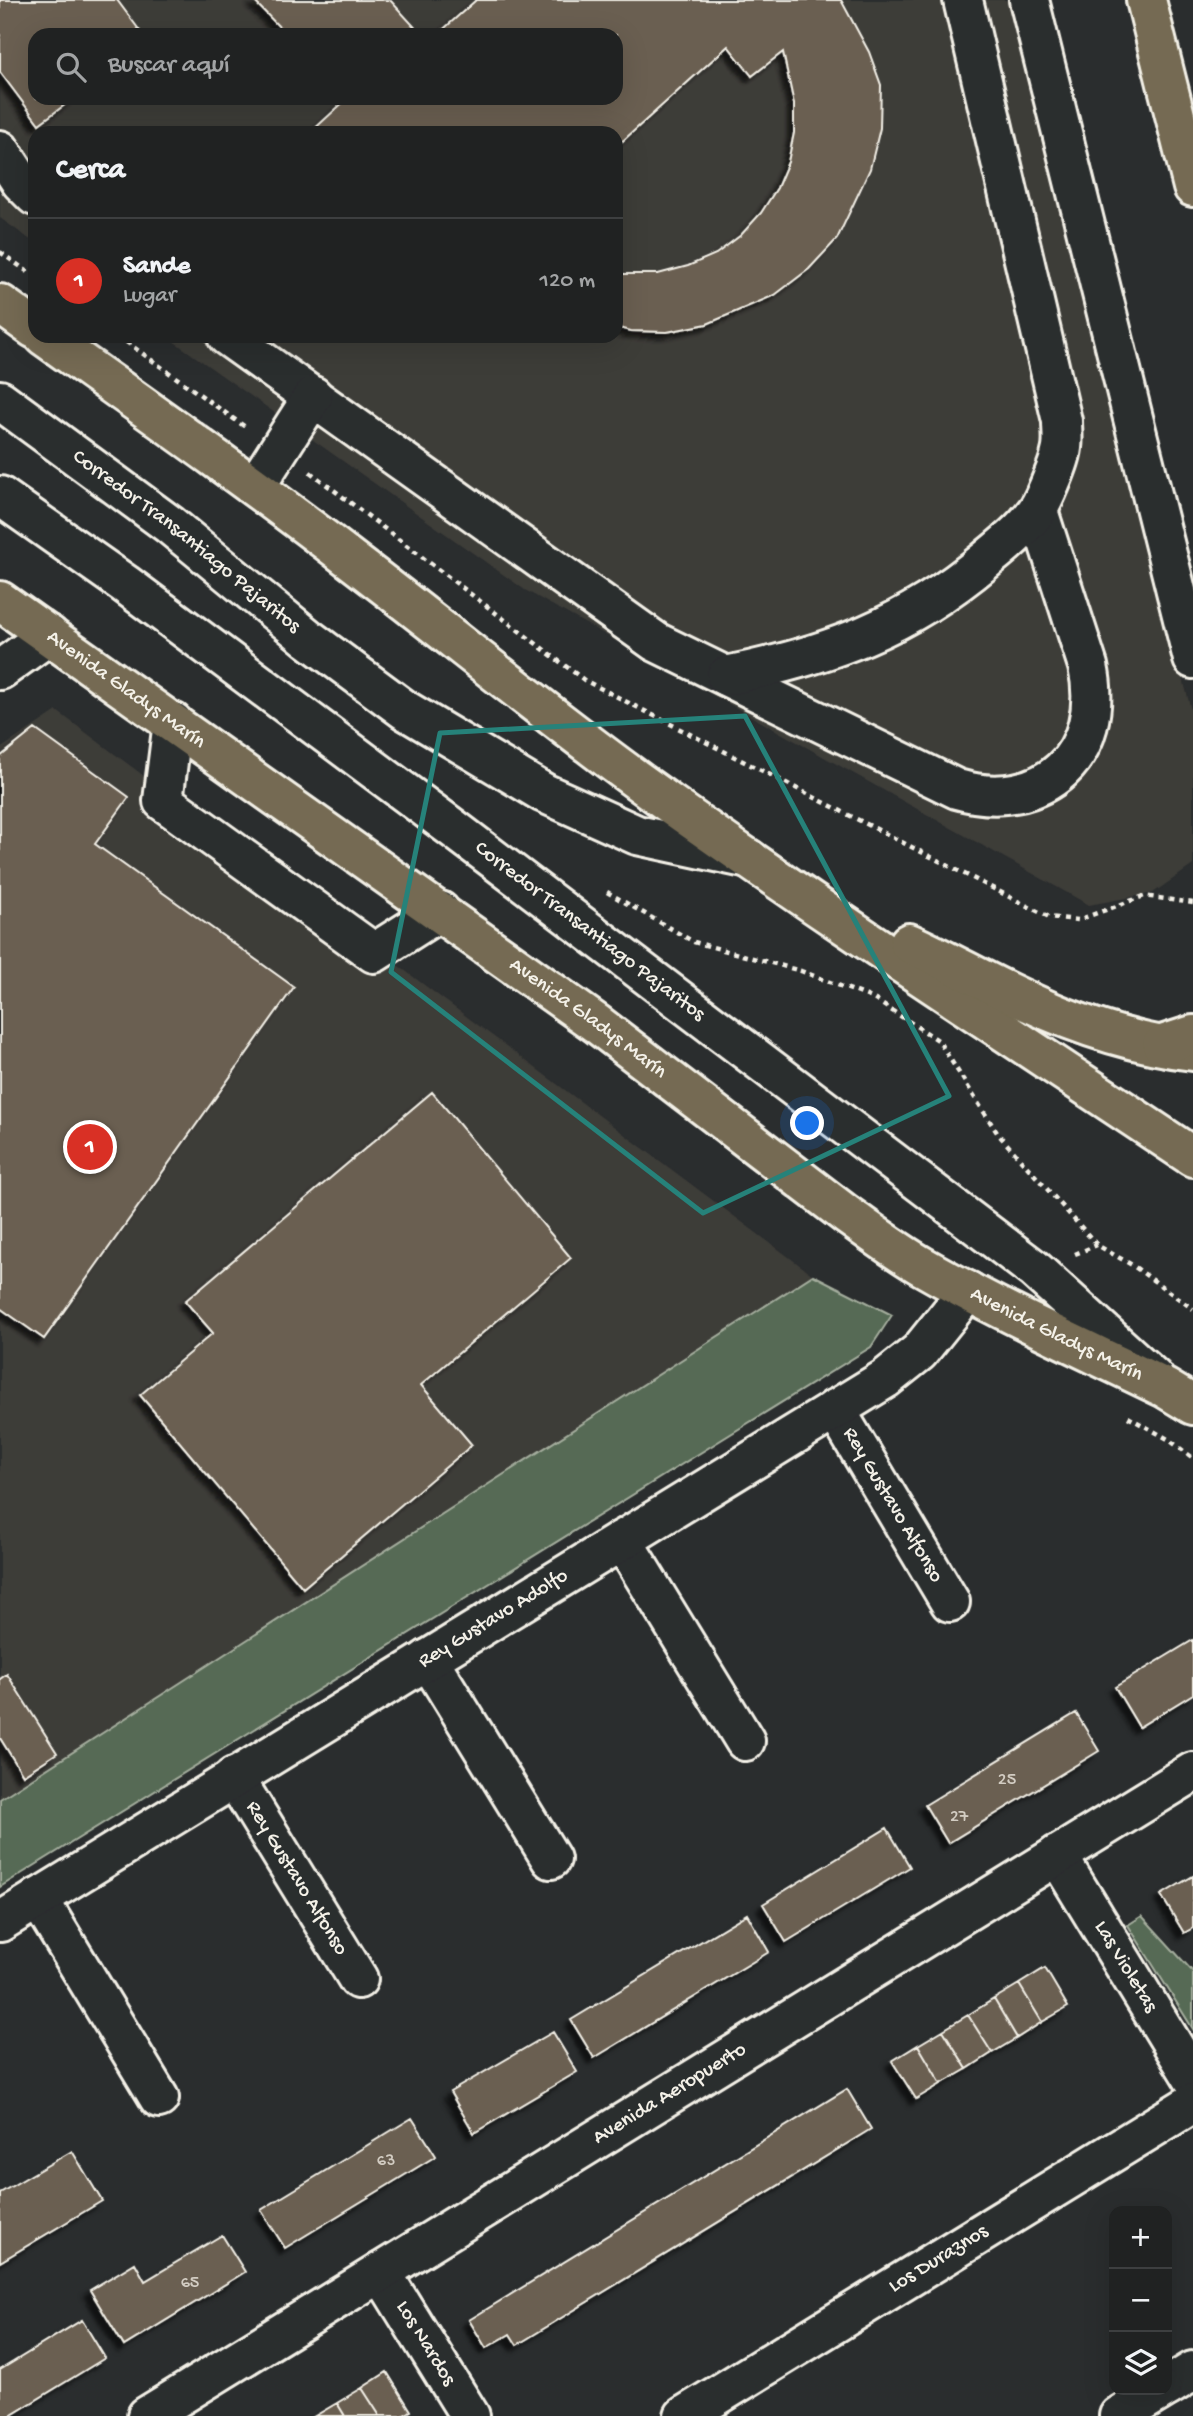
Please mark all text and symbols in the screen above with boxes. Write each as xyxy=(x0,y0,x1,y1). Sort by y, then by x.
search box xyxy=(28,28,623,105)
icon: search xyxy=(52,48,90,86)
text: Buscar aquí xyxy=(108,51,230,82)
text: Cerca xyxy=(56,154,125,189)
text: Sande xyxy=(123,252,191,283)
text: 1 xyxy=(74,268,84,295)
text: 120 m xyxy=(540,268,595,295)
text: Lugar xyxy=(123,283,176,310)
street label: Corredor Transantiago Pajaritos xyxy=(67,445,306,640)
street label: Avenida Gladys Marín xyxy=(41,625,210,755)
street label: Corredor Transantiago Pajaritos xyxy=(469,836,711,1028)
street label: Avenida Gladys Marín xyxy=(504,953,671,1085)
your location xyxy=(790,1106,824,1140)
pin: 1 xyxy=(67,1121,113,1173)
street label: Avenida Gladys Marín xyxy=(966,1282,1147,1388)
street label: Rey Gustavo Alfonso xyxy=(836,1423,948,1587)
street label: Rey Gustavo Adolfo xyxy=(414,1564,573,1675)
house number: 25 xyxy=(998,1770,1016,1791)
street label: Rey Gustavo Alfonso xyxy=(239,1797,353,1960)
house number: 27 xyxy=(950,1807,969,1828)
street label: Las Violetas xyxy=(1088,1916,1163,2018)
street label: Avenida Aeropuerto xyxy=(589,2037,751,2151)
house number: 63 xyxy=(377,2151,395,2172)
map controls xyxy=(1109,2206,1172,2395)
button: + xyxy=(1109,2206,1172,2269)
street label: Los Duraznos xyxy=(884,2219,994,2299)
button: − xyxy=(1109,2269,1172,2332)
house number: 65 xyxy=(181,2273,199,2294)
street label: Los Nardos xyxy=(390,2296,461,2392)
button: layers xyxy=(1109,2332,1172,2395)

